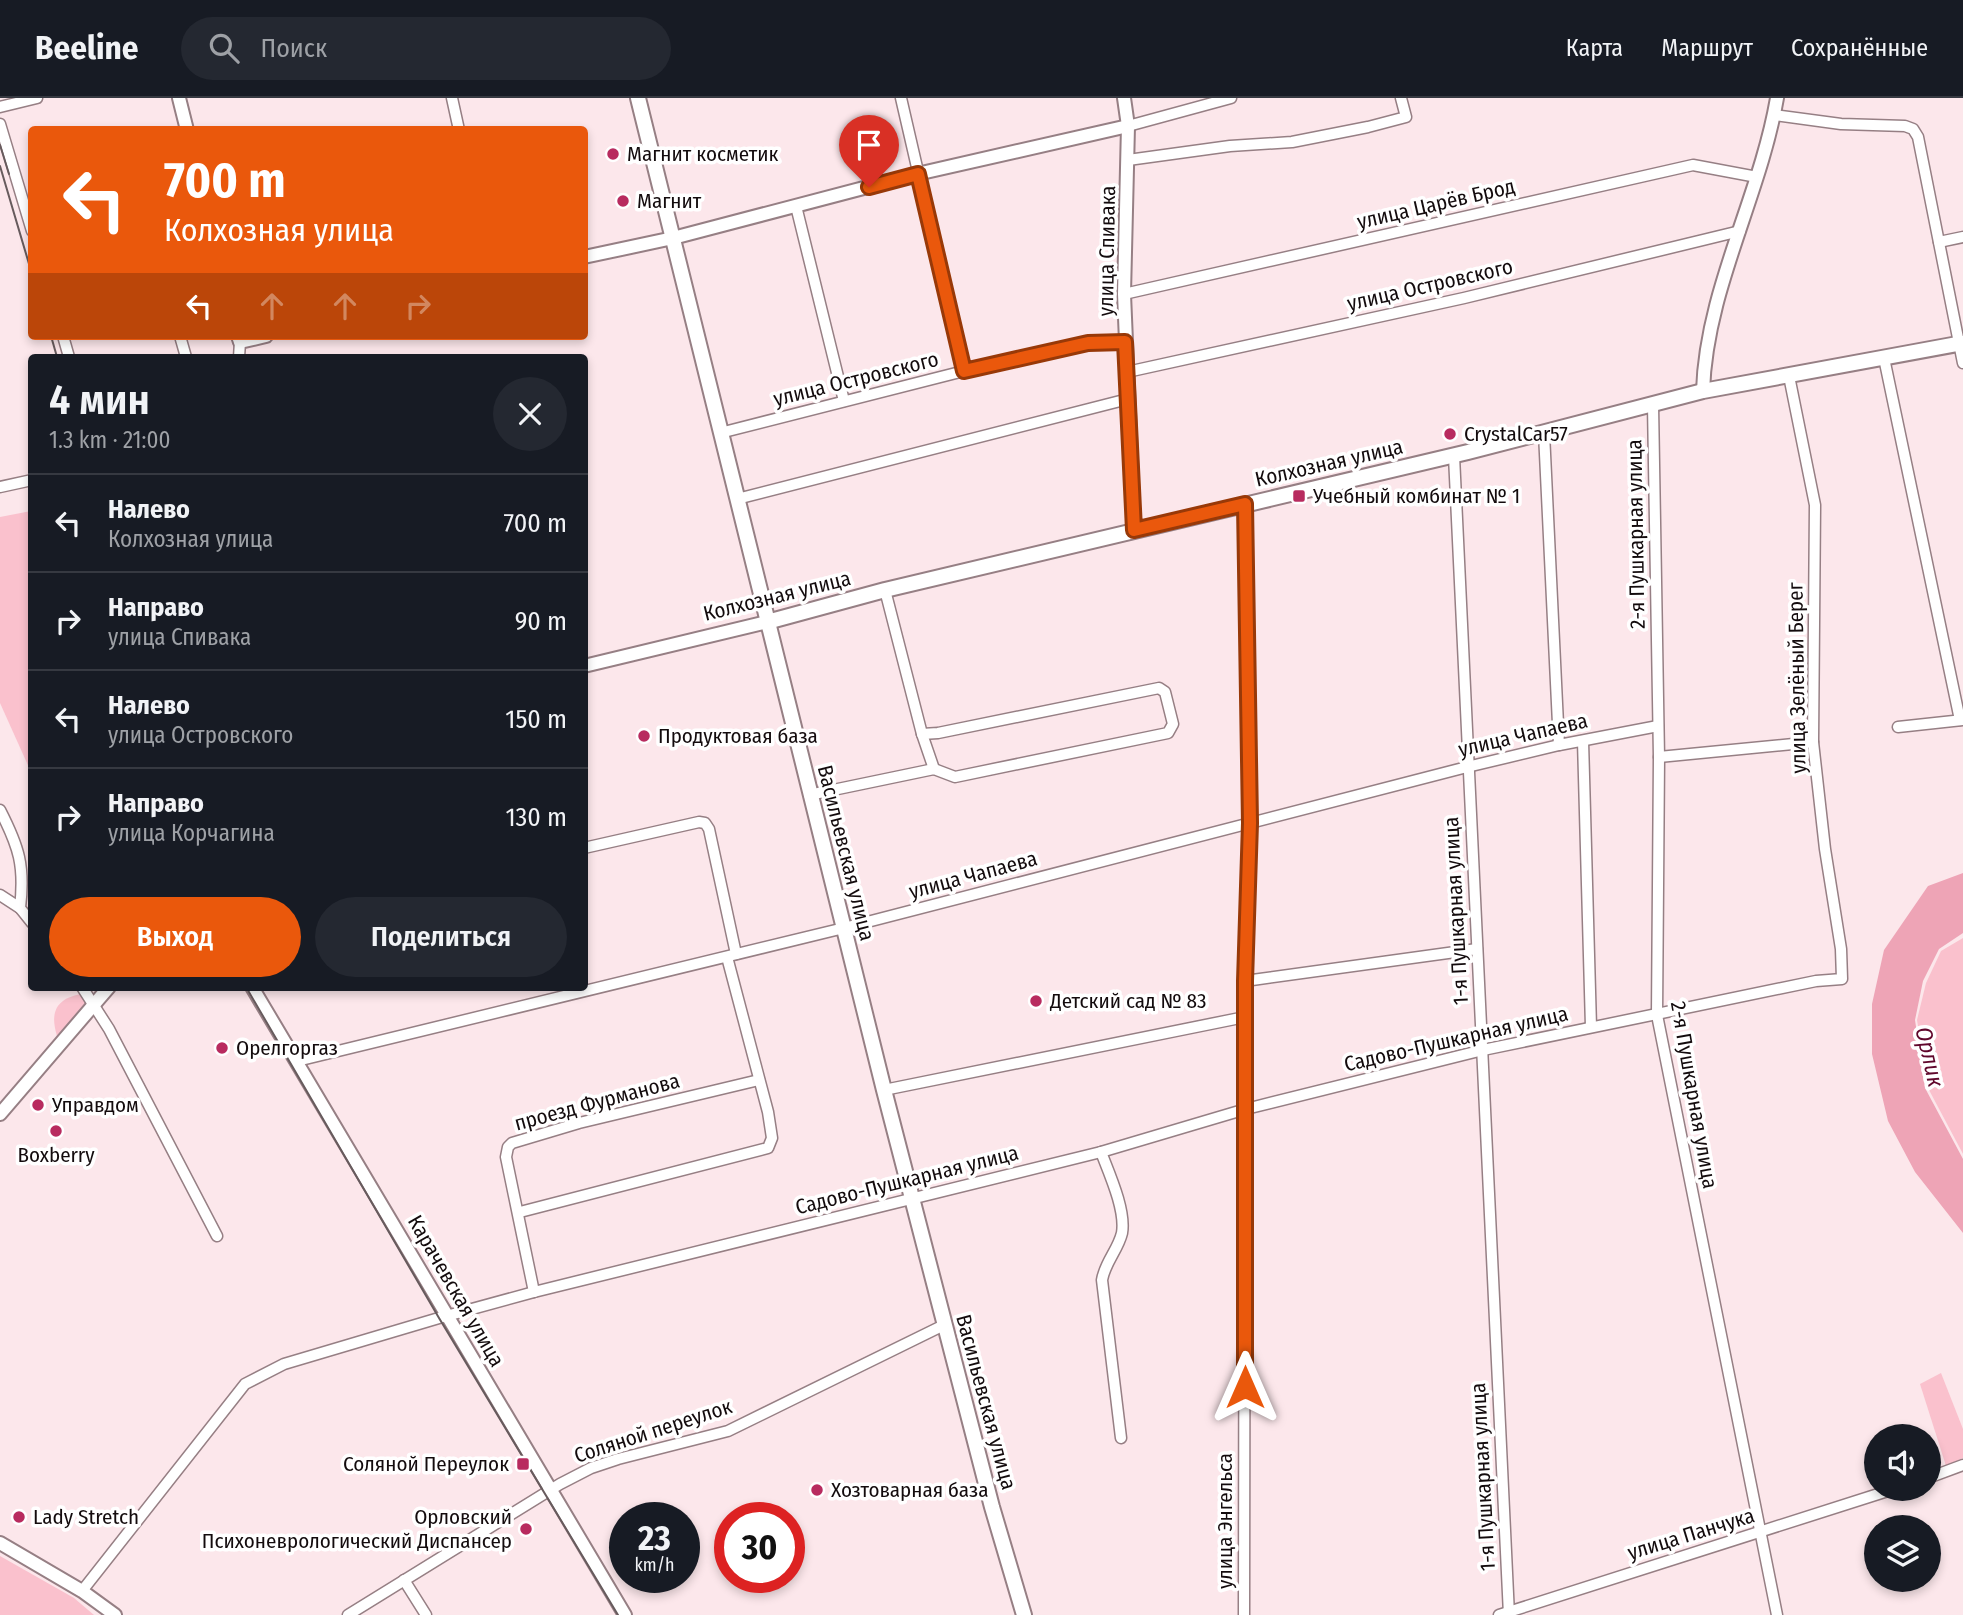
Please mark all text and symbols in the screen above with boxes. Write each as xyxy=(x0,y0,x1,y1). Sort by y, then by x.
search box xyxy=(181,17,671,80)
text: Beeline xyxy=(35,28,139,68)
icon: search xyxy=(205,29,243,67)
text: Поиск xyxy=(261,33,327,64)
text: Карта xyxy=(1566,34,1623,62)
text: Маршрут xyxy=(1661,34,1753,62)
text: Сохранённые xyxy=(1791,34,1928,62)
pin xyxy=(839,115,899,187)
icon: arrive xyxy=(850,126,888,164)
place label: Магнит косметик xyxy=(627,141,778,167)
marker: Магнит косметик xyxy=(605,146,621,162)
text: 700 m xyxy=(164,151,286,210)
icon: left xyxy=(49,154,140,245)
street label: улица Царёв Брод xyxy=(1355,173,1517,235)
street label: улица Спивака xyxy=(1093,185,1121,317)
place label: Магнит xyxy=(637,188,702,214)
marker: Магнит xyxy=(615,193,631,209)
text: Колхозная улица xyxy=(164,211,394,249)
street label: улица Островского xyxy=(1345,253,1515,317)
icon: left xyxy=(180,287,218,325)
icon: ahead xyxy=(253,287,291,325)
icon: ahead xyxy=(326,287,364,325)
icon: right xyxy=(399,287,437,325)
street label: улица Островского xyxy=(771,346,941,412)
text: 4 мин xyxy=(49,375,150,425)
button: close xyxy=(493,377,567,451)
place label: CrystalCar57 xyxy=(1464,421,1568,447)
text: 1.3 km · 21:00 xyxy=(49,426,170,454)
marker: CrystalCar57 xyxy=(1442,426,1458,442)
street label: Колхозная улица xyxy=(1253,433,1405,493)
street label: 2-я Пушкарная улица xyxy=(1621,439,1651,629)
place label: Учебный комбинат № 1 xyxy=(1312,483,1520,509)
marker: Учебный комбинат № 1 xyxy=(1291,488,1307,504)
text: Налево xyxy=(108,494,190,525)
icon: left xyxy=(49,504,87,542)
text: 700 m xyxy=(504,508,567,539)
text: Колхозная улица xyxy=(108,525,273,553)
street label: Колхозная улица xyxy=(701,565,853,627)
street label: улица Зелёный Берег xyxy=(1782,581,1812,774)
text: Направо xyxy=(108,592,204,623)
icon: right xyxy=(49,602,87,640)
text: 90 m xyxy=(515,606,567,637)
text: улица Спивака xyxy=(108,623,251,651)
text: Налево xyxy=(108,690,190,721)
icon: left xyxy=(49,700,87,738)
text: 150 m xyxy=(505,704,567,735)
street label: улица Чапаева xyxy=(1456,708,1590,762)
text: улица Островского xyxy=(108,721,293,749)
place label: Продуктовая база xyxy=(658,723,818,749)
marker: Продуктовая база xyxy=(636,728,652,744)
street label: Васильевская улица xyxy=(812,762,880,944)
text: Направо xyxy=(108,788,204,819)
icon: right xyxy=(49,798,87,836)
text: 130 m xyxy=(505,802,567,833)
street label: 1-я Пушкарная улица xyxy=(1438,816,1474,1006)
text: улица Корчагина xyxy=(108,819,275,847)
street label: улица Чапаева xyxy=(906,845,1040,905)
button: Выход xyxy=(49,897,301,977)
button: Поделиться xyxy=(315,897,567,977)
place label: Детский сад № 83 xyxy=(1049,988,1207,1014)
marker: Детский сад № 83 xyxy=(1028,993,1044,1009)
street label: 2-я Пушкарная улица xyxy=(1665,999,1723,1191)
street label: Садово-Пушкарная улица xyxy=(1341,1001,1571,1077)
water label: Орлик xyxy=(1909,1024,1951,1090)
place label: Орелгоргаз xyxy=(236,1035,338,1061)
marker: Орелгоргаз xyxy=(214,1040,230,1056)
street label: проезд Фурманова xyxy=(512,1067,682,1137)
place label: Управдом xyxy=(51,1092,139,1118)
marker: Управдом xyxy=(30,1097,46,1113)
marker: Boxberry xyxy=(48,1123,64,1139)
street label: Садово-Пушкарная улица xyxy=(793,1140,1021,1220)
place label: Boxberry xyxy=(17,1142,95,1168)
street label: Карачевская улица xyxy=(402,1211,510,1371)
street label: Васильевская улица xyxy=(950,1312,1022,1492)
position arrow xyxy=(1208,1350,1282,1424)
street label: 1-я Пушкарная улица xyxy=(1465,1382,1501,1572)
street label: Соляной переулок xyxy=(571,1393,735,1469)
map controls xyxy=(1864,1424,1941,1592)
button: sound xyxy=(1864,1424,1941,1501)
place label: Соляной Переулок xyxy=(343,1451,509,1477)
street label: улица Энгельса xyxy=(1212,1453,1238,1589)
marker: Соляной Переулок xyxy=(515,1456,531,1472)
place label: Хозтоварная база xyxy=(831,1477,988,1503)
marker: Хозтоварная база xyxy=(809,1482,825,1498)
speed limit sign: 30 xyxy=(714,1502,805,1593)
street label: улица Панчука xyxy=(1624,1502,1758,1566)
place label: Lady Stretch xyxy=(33,1504,139,1530)
place label: Орловский Психоневрологический Диспансер xyxy=(202,1504,512,1554)
marker: Lady Stretch xyxy=(11,1509,27,1525)
button: layers xyxy=(1864,1515,1941,1592)
text: 23 xyxy=(638,1517,671,1559)
marker: Орловский Психоневрологический Диспансер xyxy=(518,1521,534,1537)
text: km/h xyxy=(634,1554,675,1576)

